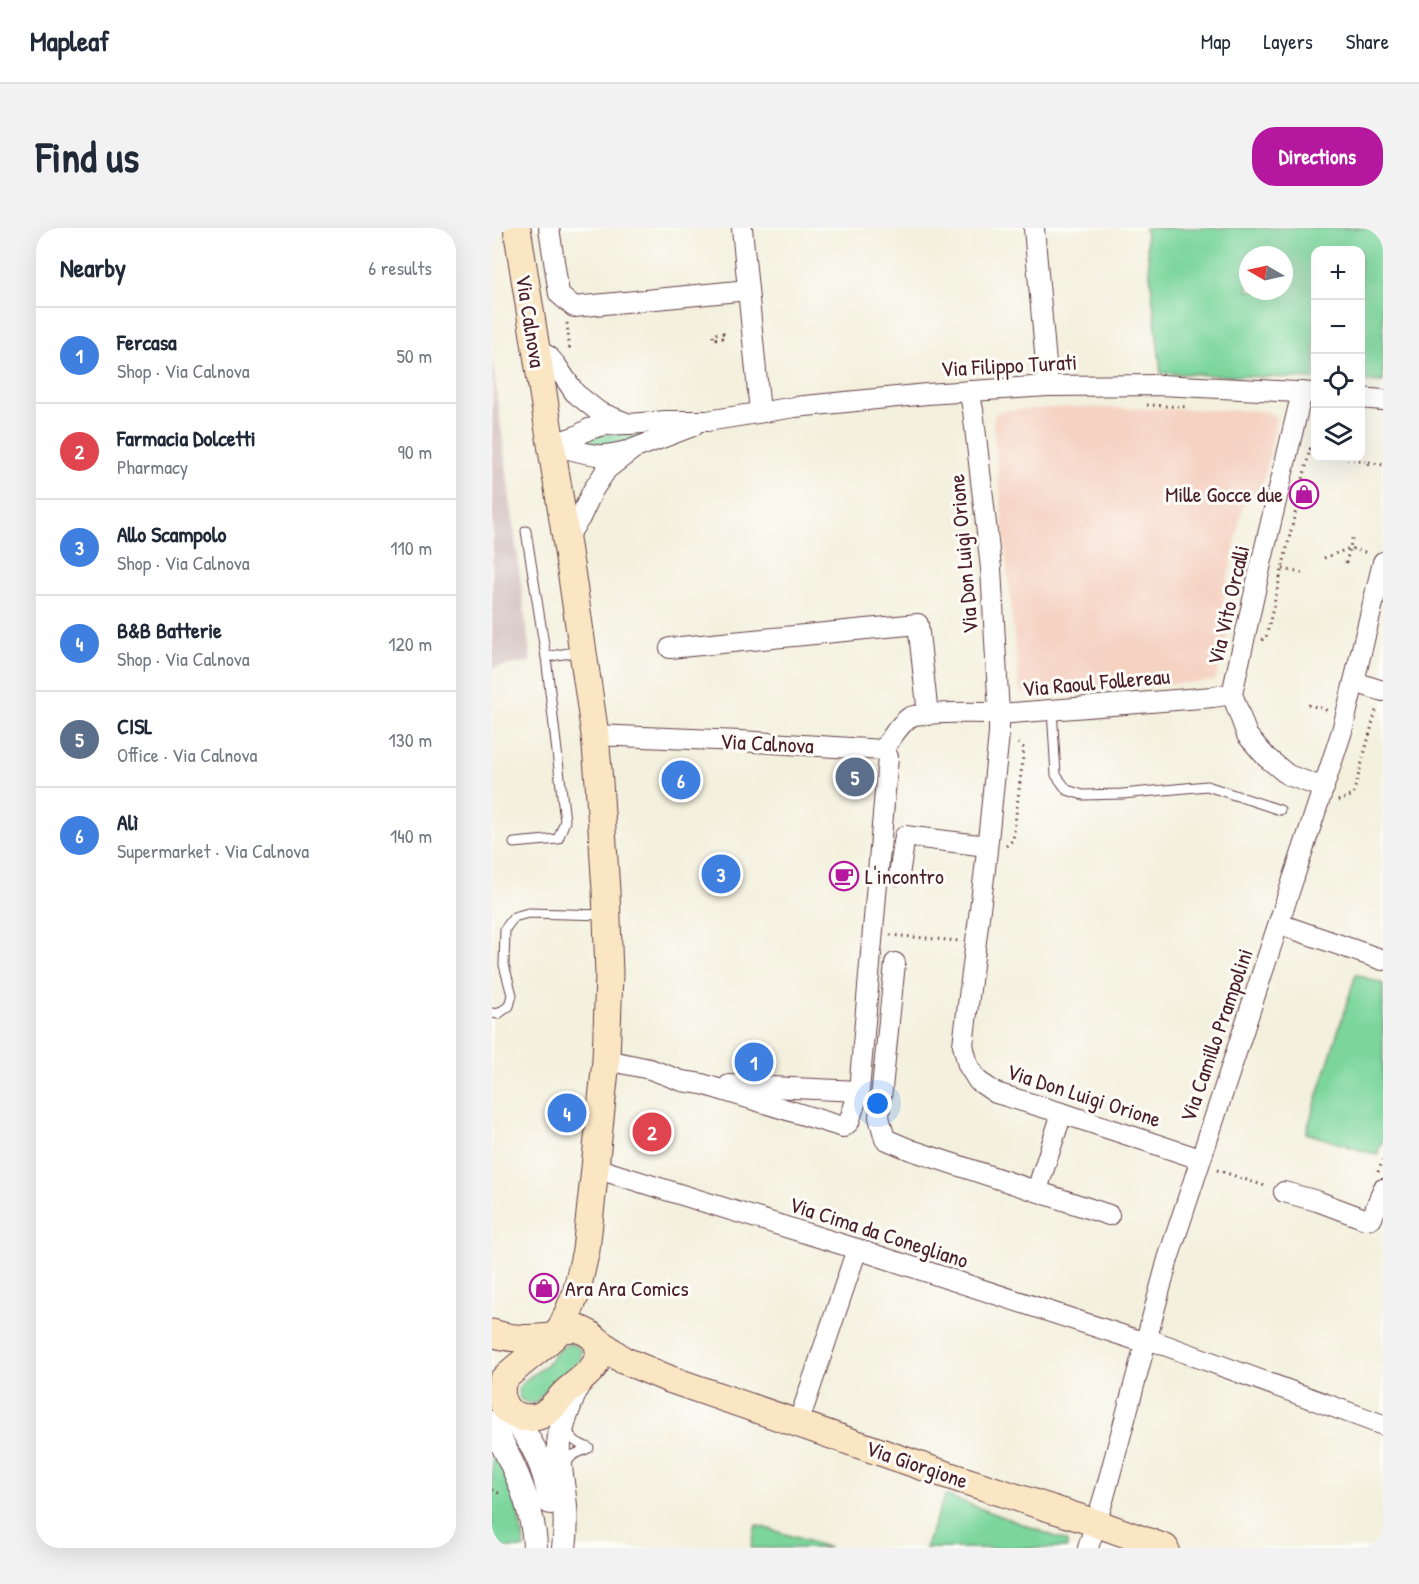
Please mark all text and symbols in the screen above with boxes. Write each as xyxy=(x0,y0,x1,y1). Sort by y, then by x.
text: Mapleaf xyxy=(30,22,109,60)
text: Map xyxy=(1201,27,1230,56)
text: Layers xyxy=(1263,27,1313,56)
text: Share xyxy=(1346,27,1389,56)
button: Directions xyxy=(1252,127,1383,186)
text: Find us xyxy=(36,128,139,185)
north arrow xyxy=(1239,246,1293,300)
map controls xyxy=(1311,246,1365,462)
button: + xyxy=(1311,246,1365,300)
text: Nearby xyxy=(60,250,126,285)
text: 6 results xyxy=(368,254,432,281)
street label: Via Calnova xyxy=(509,272,553,370)
button: − xyxy=(1311,300,1365,354)
text: Fercasa xyxy=(117,327,177,357)
text: 1 xyxy=(76,342,83,369)
text: 50 m xyxy=(396,342,432,369)
street label: Via Filippo Turati xyxy=(940,346,1078,384)
button: locate xyxy=(1311,354,1365,408)
text: Shop · Via Calnova xyxy=(117,357,250,384)
button: layers xyxy=(1311,408,1365,462)
text: Farmacia Dolcetti xyxy=(117,423,256,453)
text: 2 xyxy=(75,438,84,465)
text: 90 m xyxy=(398,438,432,465)
text: Pharmacy xyxy=(117,453,188,480)
street label: Via Don Luigi Orione xyxy=(941,473,985,635)
shop icon: Mille Gocce due xyxy=(1288,478,1320,510)
place label: Mille Gocce due xyxy=(1165,479,1283,509)
text: Allo Scampolo xyxy=(117,519,226,549)
text: 3 xyxy=(75,534,84,561)
text: 110 m xyxy=(390,534,432,561)
street label: Via Vito Orcalli xyxy=(1200,542,1256,668)
text: Shop · Via Calnova xyxy=(117,549,250,576)
text: B&B Batterie xyxy=(117,615,222,645)
text: 4 xyxy=(76,630,83,657)
text: 120 m xyxy=(388,630,432,657)
text: Shop · Via Calnova xyxy=(117,645,250,672)
street label: Via Raoul Follereau xyxy=(1021,661,1171,703)
text: CISL xyxy=(117,711,153,741)
text: 5 xyxy=(75,726,84,753)
text: 130 m xyxy=(389,726,432,753)
street label: Via Calnova xyxy=(719,726,815,760)
text: Office · Via Calnova xyxy=(117,741,257,768)
pin: 5 xyxy=(836,754,874,800)
pin: 6 xyxy=(662,758,700,802)
text: Alì xyxy=(117,807,139,837)
text: 6 xyxy=(76,822,83,849)
text: 140 m xyxy=(390,822,432,849)
text: Supermarket · Via Calnova xyxy=(117,837,309,864)
pin: 3 xyxy=(702,852,740,896)
cafe icon: L'incontro xyxy=(828,860,860,892)
place label: L'incontro xyxy=(865,861,944,891)
street label: Via Camillo Prampolini xyxy=(1172,944,1260,1126)
pin: 1 xyxy=(734,1040,774,1084)
street label: Via Don Luigi Orione xyxy=(1003,1056,1165,1134)
your location xyxy=(863,1089,892,1118)
pin: 4 xyxy=(548,1090,586,1136)
pin: 2 xyxy=(632,1110,672,1154)
street label: Via Cima da Conegliano xyxy=(786,1189,972,1275)
shop icon: Ara Ara Comics xyxy=(528,1272,560,1304)
place label: Ara Ara Comics xyxy=(565,1273,689,1303)
street label: Via Giorgione xyxy=(862,1433,972,1496)

